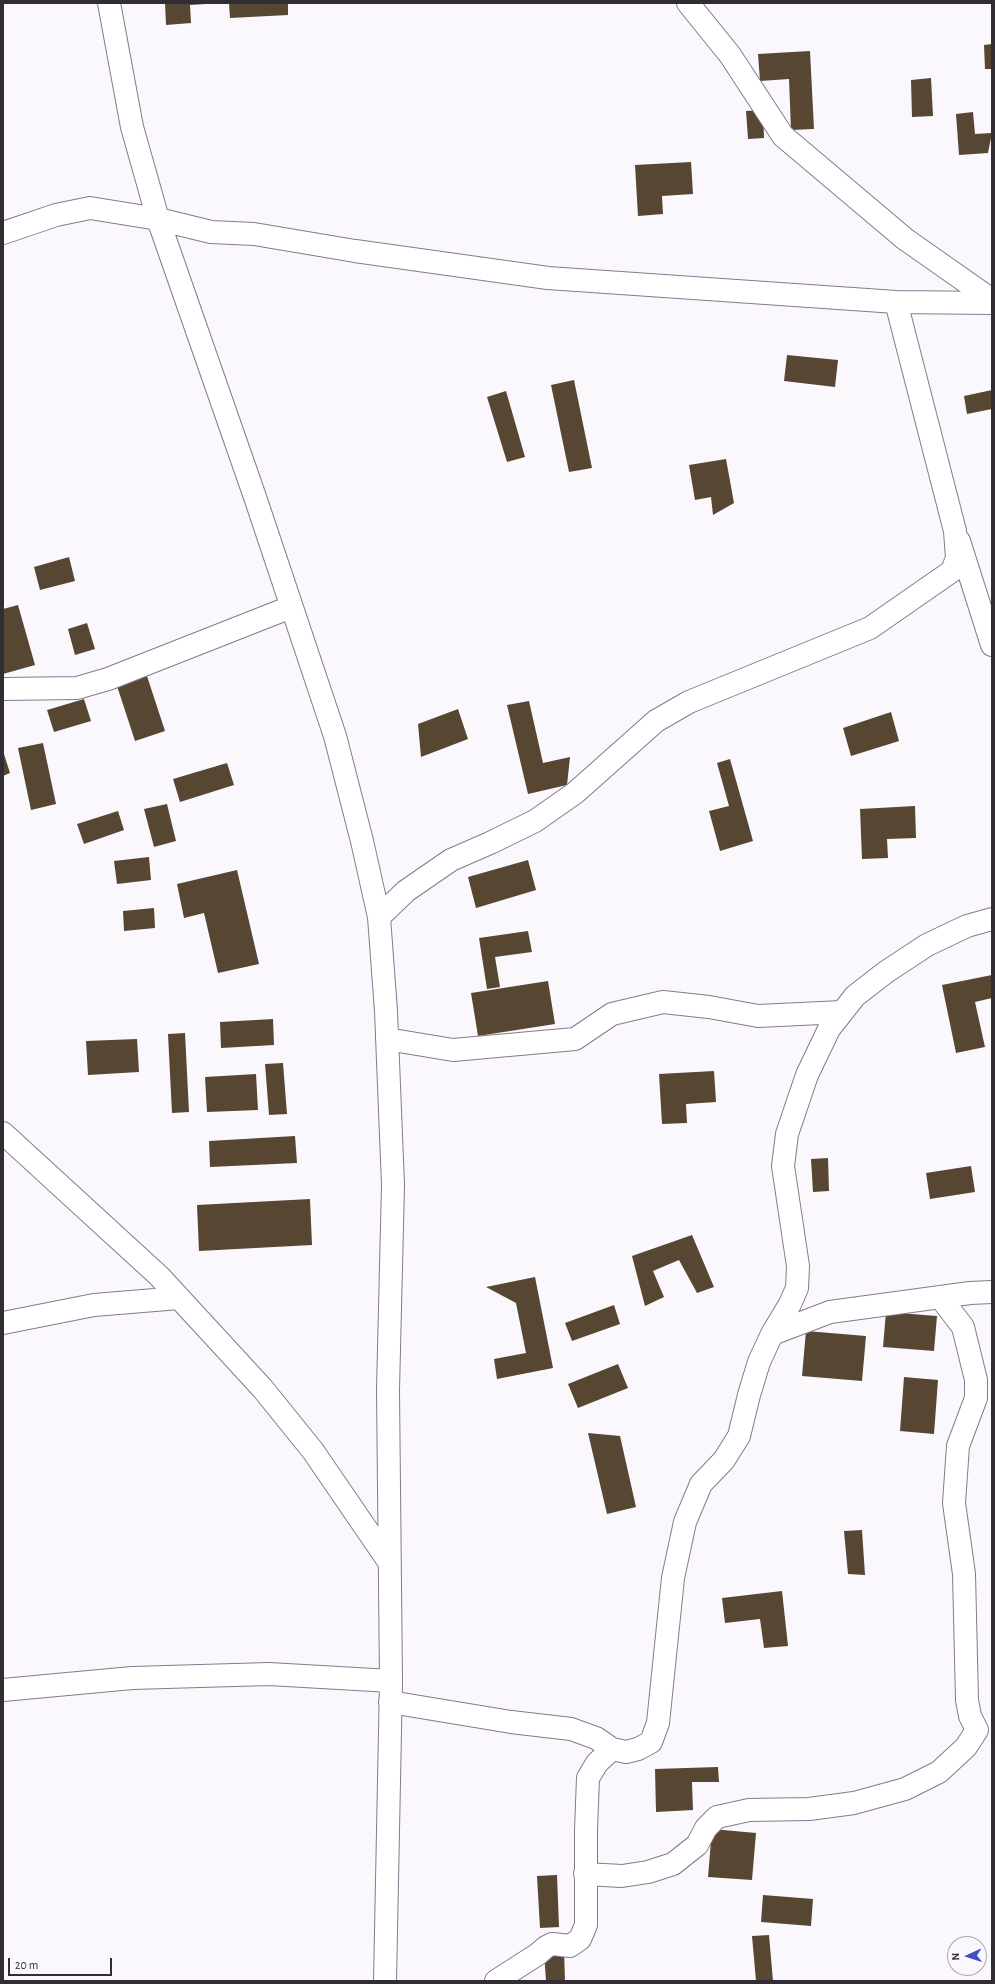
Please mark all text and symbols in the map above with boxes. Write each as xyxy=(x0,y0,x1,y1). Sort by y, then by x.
north arrow xyxy=(947,1936,987,1976)
scale bar xyxy=(10,1950,114,1976)
text: N xyxy=(950,1952,961,1961)
text: 20 m xyxy=(15,1959,38,1971)

